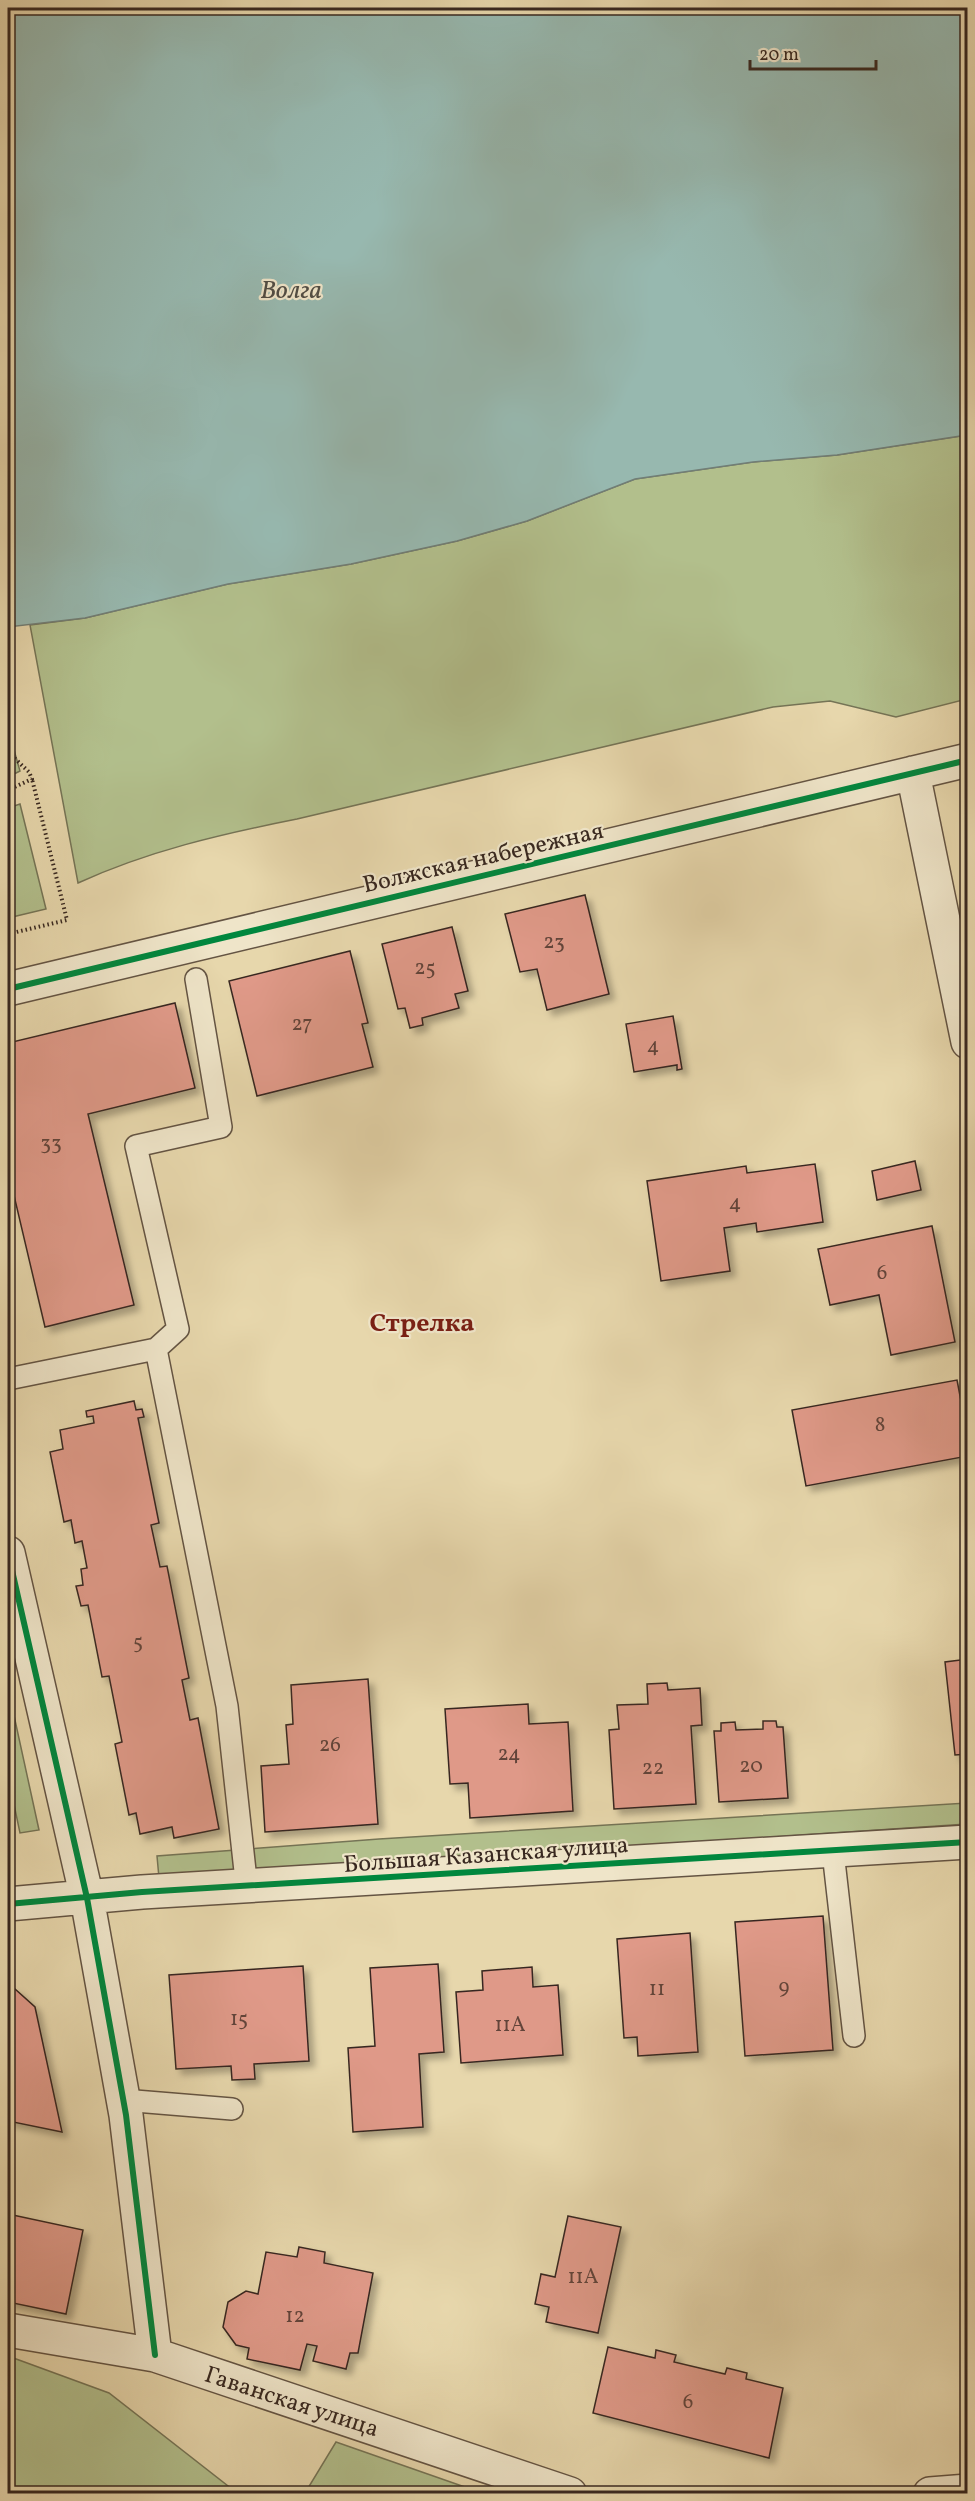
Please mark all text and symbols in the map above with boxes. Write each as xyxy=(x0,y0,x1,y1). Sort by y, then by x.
scale bar xyxy=(750,33,876,71)
text: 20 m xyxy=(759,43,799,68)
water label: Волга xyxy=(260,273,322,309)
street label: Волжская набережная xyxy=(360,815,607,903)
house number: 23 xyxy=(543,928,565,957)
house number: 25 xyxy=(414,954,436,983)
house number: 27 xyxy=(292,1010,312,1039)
house number: 4 xyxy=(647,1032,659,1061)
house number: 33 xyxy=(40,1129,62,1158)
house number: 4 xyxy=(729,1189,741,1218)
house number: 6 xyxy=(877,1259,887,1288)
district label: Стрелка xyxy=(370,1306,474,1342)
house number: 8 xyxy=(875,1411,885,1440)
house number: 5 xyxy=(133,1628,143,1657)
house number: 26 xyxy=(319,1731,341,1760)
house number: 24 xyxy=(497,1740,521,1769)
house number: 20 xyxy=(739,1752,763,1781)
house number: 22 xyxy=(642,1754,664,1783)
street label: Большая Казанская улица xyxy=(343,1829,630,1883)
house number: 9 xyxy=(779,1973,790,2002)
house number: 11 xyxy=(649,1975,665,2004)
house number: 15 xyxy=(230,2005,248,2034)
house number: 11А xyxy=(494,2011,526,2040)
house number: 11А xyxy=(567,2263,599,2292)
house number: 12 xyxy=(285,2302,305,2331)
street label: Гаванская улица xyxy=(200,2359,383,2447)
house number: 6 xyxy=(683,2388,693,2417)

